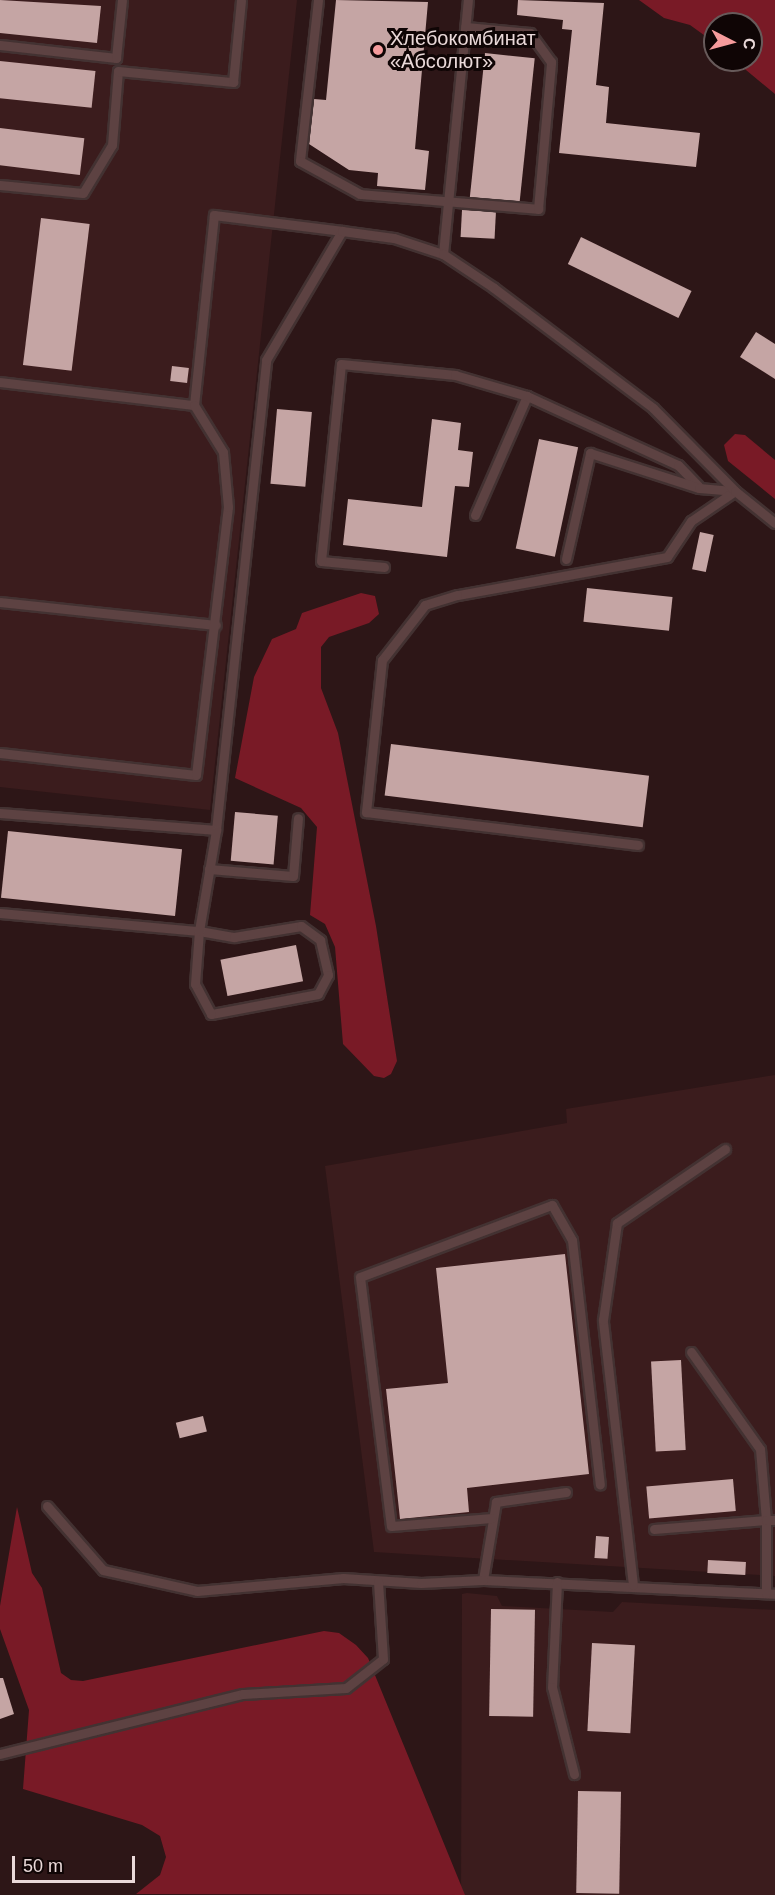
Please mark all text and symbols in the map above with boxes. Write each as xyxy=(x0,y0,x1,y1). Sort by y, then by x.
north arrow xyxy=(703,12,763,72)
place label: Хлебокомбинат «Абсолют» xyxy=(390,27,536,74)
text: С xyxy=(740,37,758,50)
marker: Хлебокомбинат «Абсолют» xyxy=(371,43,385,57)
scale bar xyxy=(15,1844,138,1882)
text: 50 m xyxy=(23,1856,63,1876)

